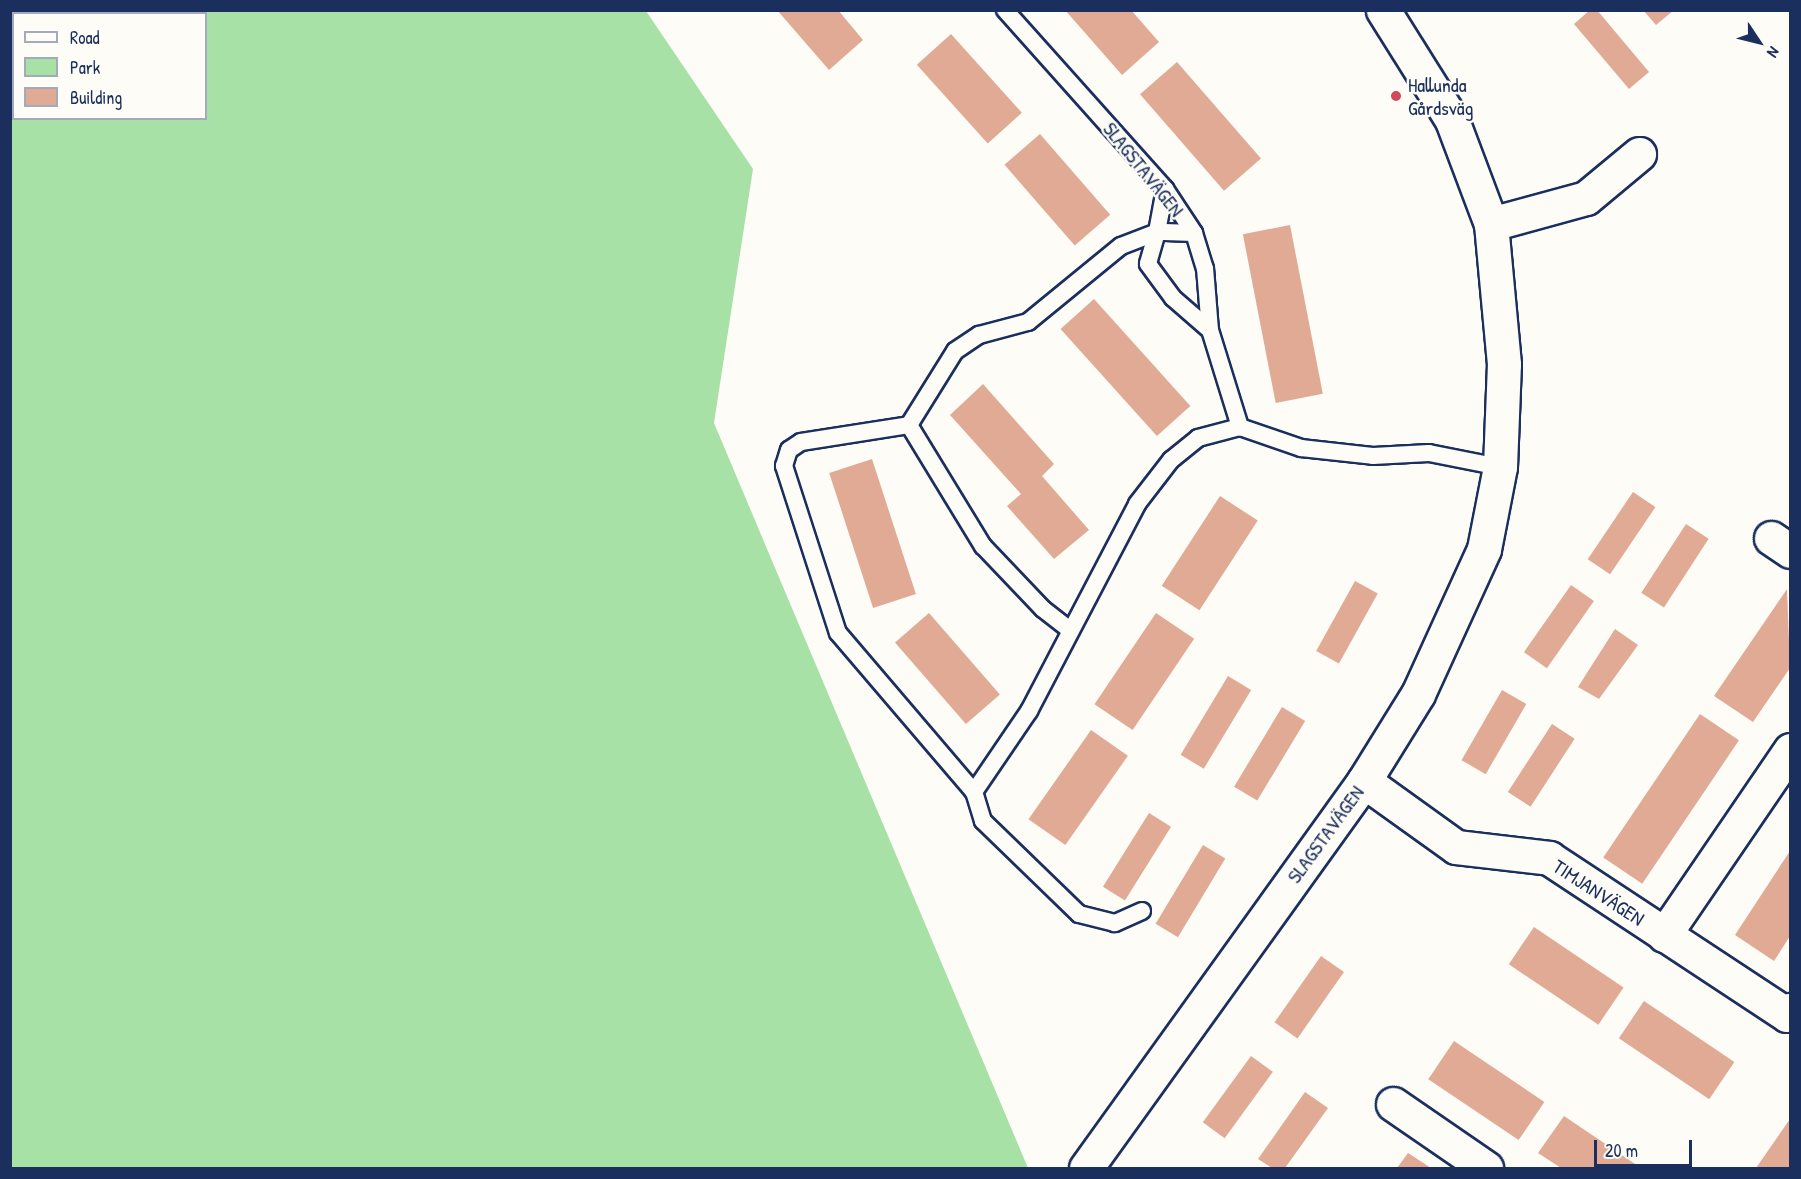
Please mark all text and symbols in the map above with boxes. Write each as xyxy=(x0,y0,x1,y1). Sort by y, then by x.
legend xyxy=(12,12,207,120)
north arrow xyxy=(1729,12,1789,72)
text: Road xyxy=(70,25,100,50)
text: N xyxy=(1762,43,1785,62)
text: Park xyxy=(70,55,100,80)
place label: Hallunda Gårdsväg xyxy=(1408,72,1473,119)
text: Building xyxy=(70,85,122,110)
marker: Hallunda Gårdsväg xyxy=(1389,89,1403,103)
street label: SLAGSTAVÄGEN xyxy=(1099,117,1189,221)
street label: SLAGSTAVÄGEN xyxy=(1282,781,1368,887)
street label: TIMJANVÄGEN xyxy=(1549,854,1649,930)
scale bar xyxy=(1597,1128,1694,1166)
text: 20 m xyxy=(1605,1138,1638,1163)

